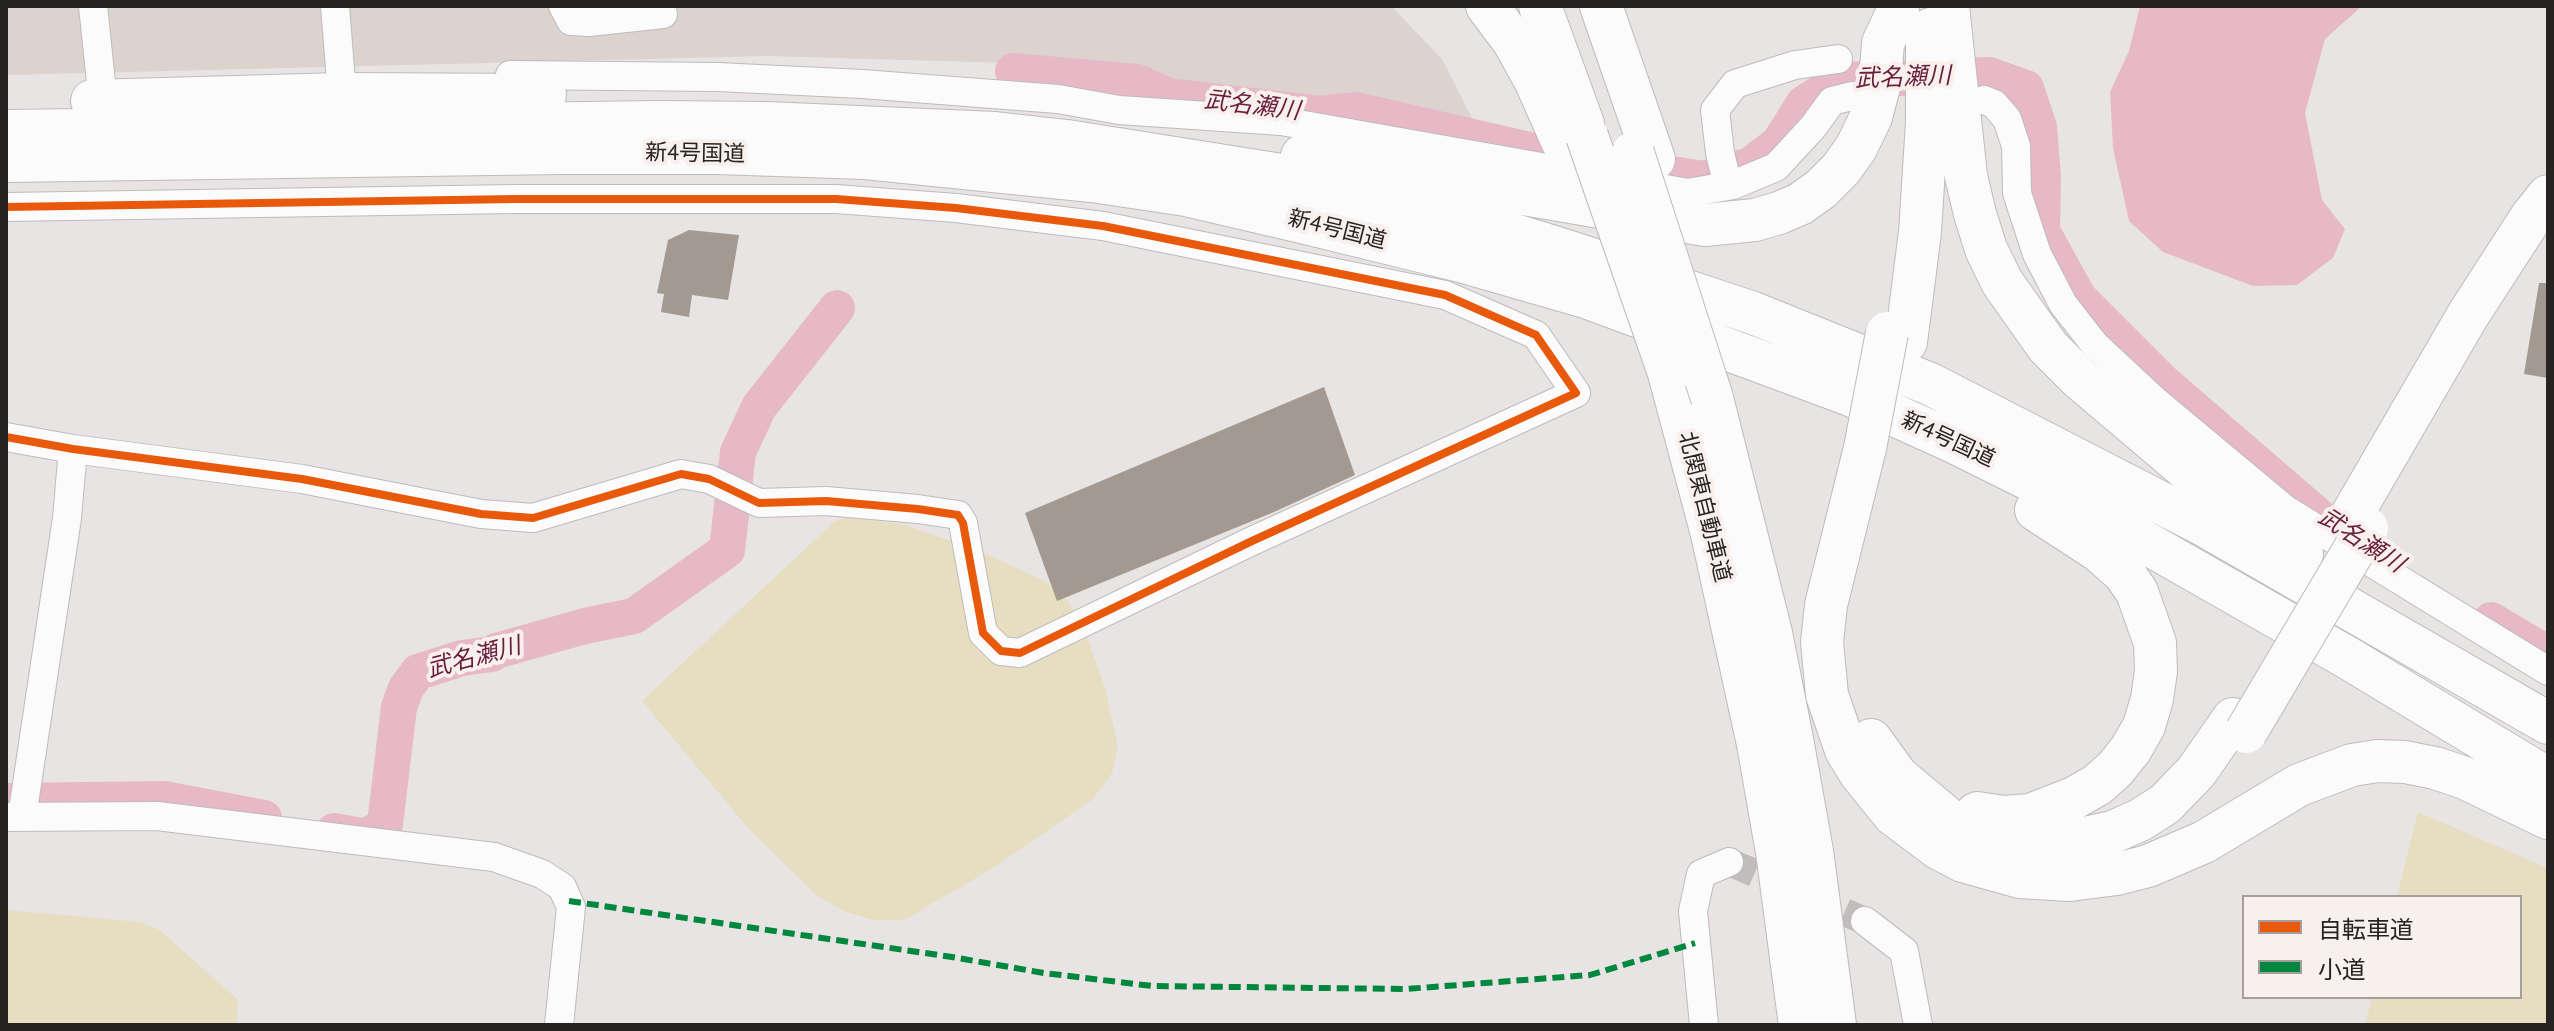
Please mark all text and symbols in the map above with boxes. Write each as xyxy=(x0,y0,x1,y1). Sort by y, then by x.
water label: 武名瀬川 xyxy=(1855,62,1951,94)
water label: 武名瀬川 xyxy=(1203,86,1301,126)
street label: 新4号国道 xyxy=(645,140,745,168)
street label: 新4号国道 xyxy=(1285,205,1389,255)
street label: 新4号国道 xyxy=(1897,407,1999,473)
street label: 北関東自動車道 xyxy=(1673,429,1735,585)
water label: 武名瀬川 xyxy=(2313,503,2409,579)
water label: 武名瀬川 xyxy=(424,632,524,684)
legend xyxy=(2242,895,2522,999)
text: 自転車道 xyxy=(2318,914,2414,945)
text: 小道 xyxy=(2318,954,2366,985)

